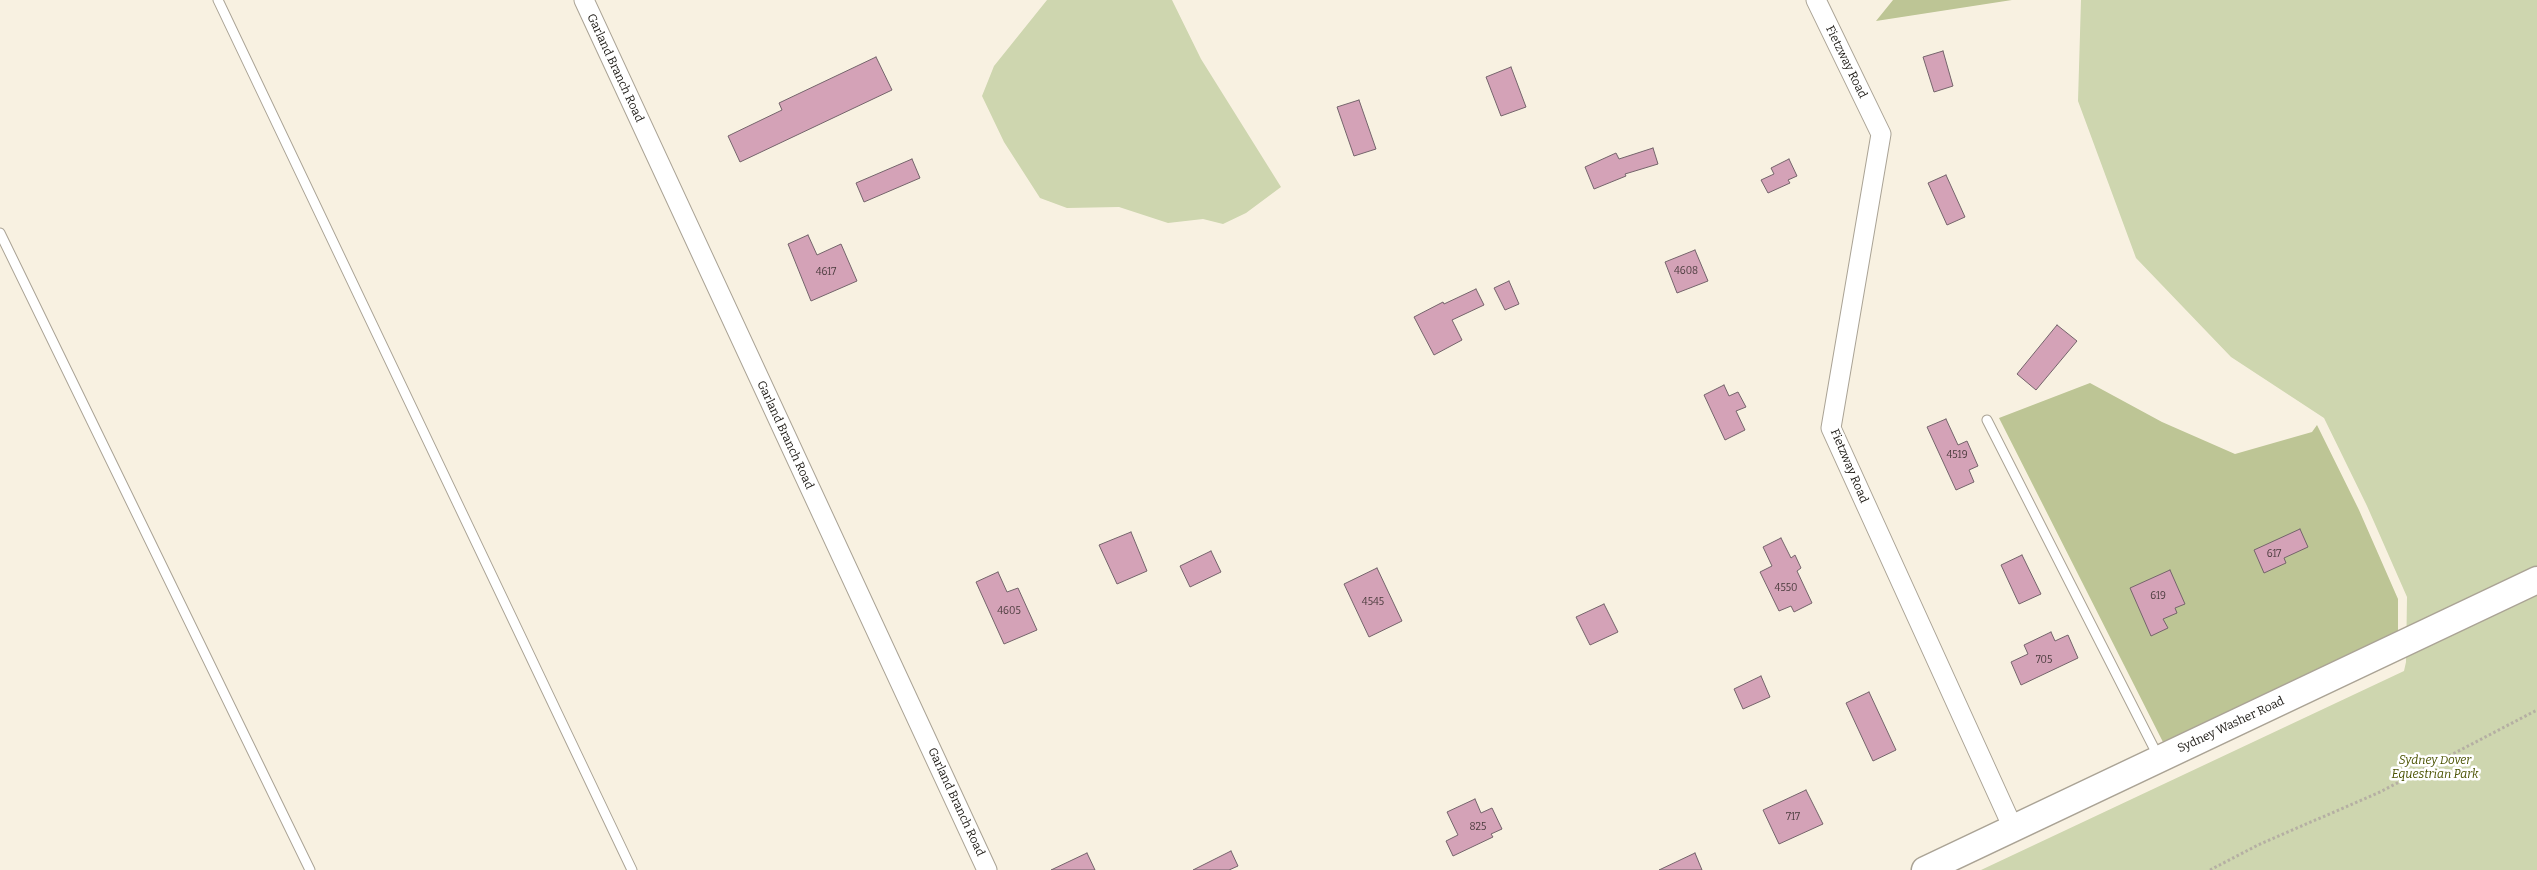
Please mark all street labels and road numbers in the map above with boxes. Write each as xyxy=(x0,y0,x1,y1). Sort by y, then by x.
street label: Garland Branch Road xyxy=(584,12,646,124)
street label: Fietzway Road xyxy=(1822,23,1870,101)
street label: Garland Branch Road xyxy=(754,379,816,491)
street label: Fietzway Road xyxy=(1827,427,1871,505)
street label: Sydney Washer Road xyxy=(2175,694,2287,756)
street label: Garland Branch Road xyxy=(925,746,987,858)

